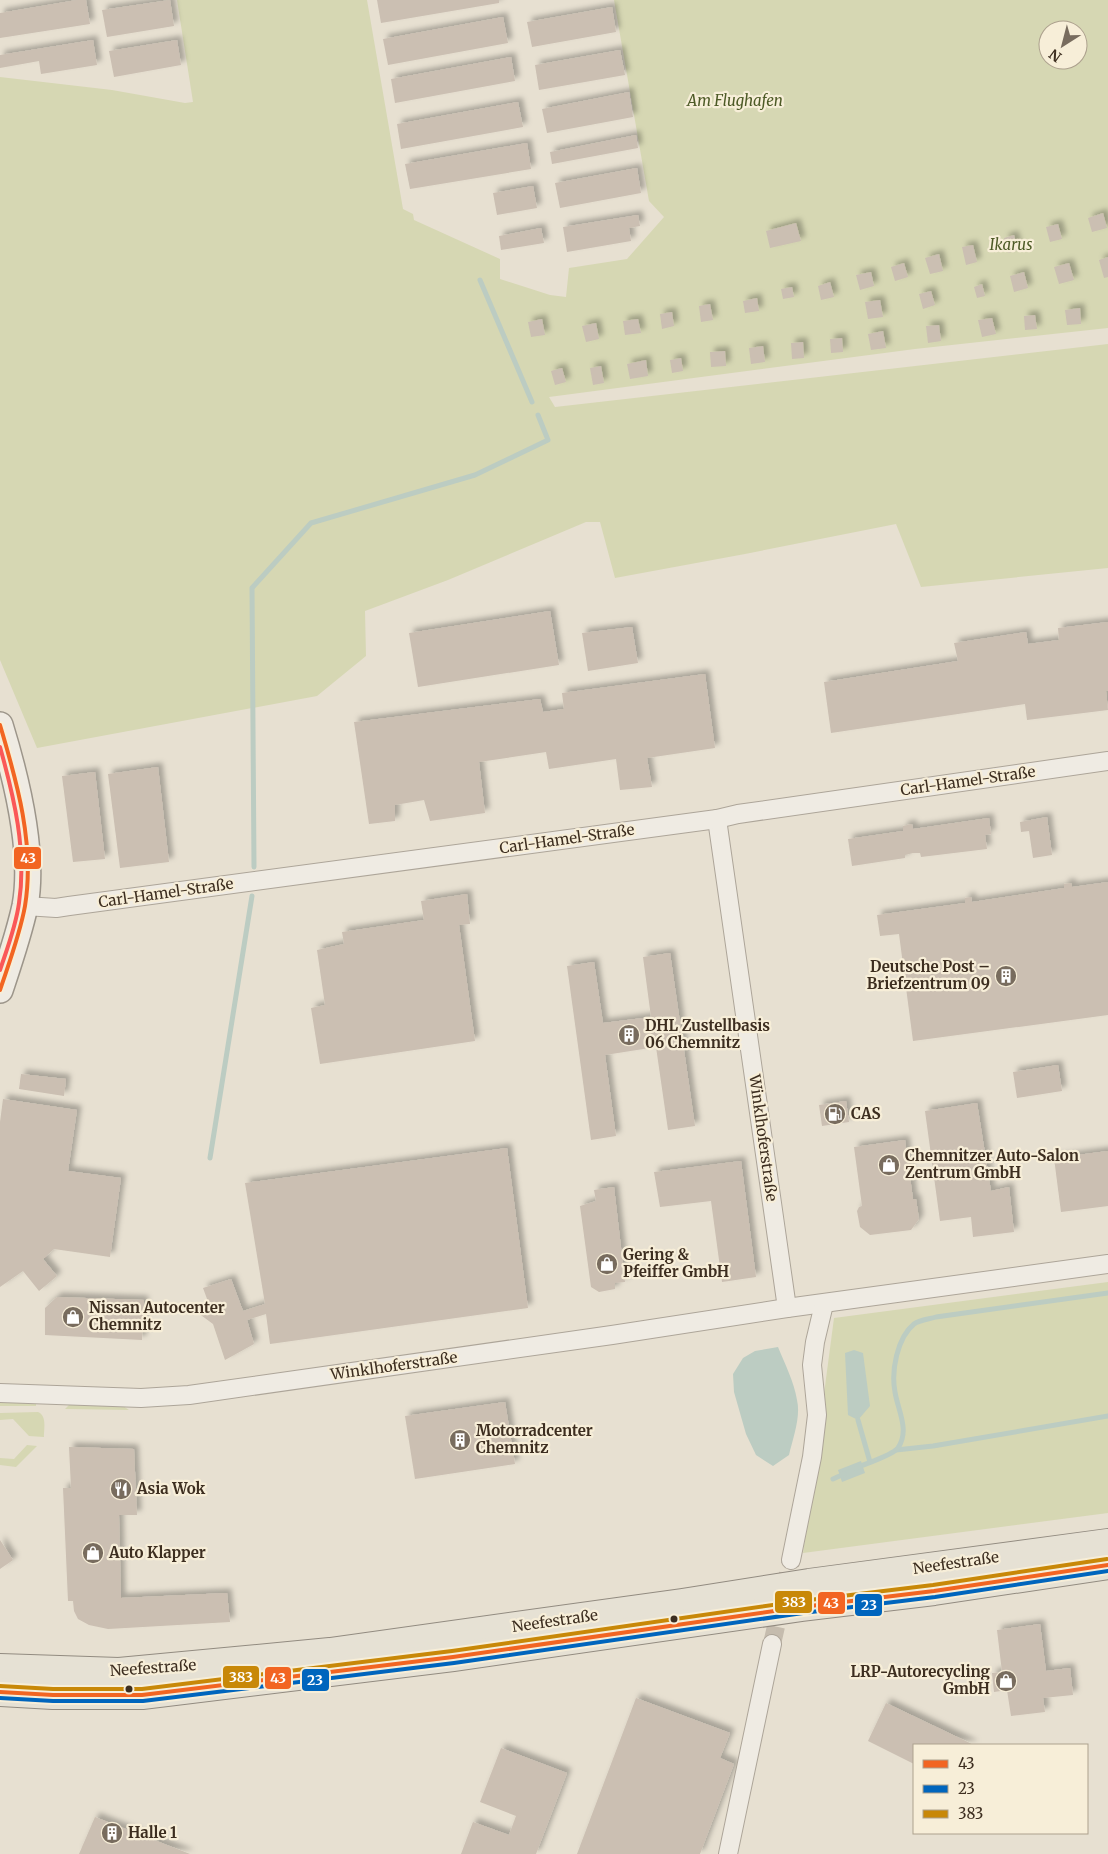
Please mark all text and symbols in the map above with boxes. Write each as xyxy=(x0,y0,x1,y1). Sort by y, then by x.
north arrow xyxy=(1038,20,1088,70)
text: N xyxy=(1046,45,1065,66)
park label: Am Flughafen xyxy=(686,91,783,110)
park label: Ikarus xyxy=(989,235,1033,254)
street label: Carl-Hamel-Straße xyxy=(899,762,1037,799)
street label: Carl-Hamel-Straße xyxy=(498,820,636,857)
line badge: 43 xyxy=(13,846,42,870)
text: 43 xyxy=(20,849,36,867)
street label: Carl-Hamel-Straße xyxy=(97,874,235,911)
place label: Deutsche Post – Briefzentrum 09 xyxy=(867,957,990,993)
building icon: Deutsche Post – Briefzentrum 09 xyxy=(994,964,1018,988)
place label: DHL Zustellbasis 06 Chemnitz xyxy=(645,1016,770,1052)
building icon: DHL Zustellbasis 06 Chemnitz xyxy=(617,1023,641,1047)
street label: Winklhoferstraße xyxy=(745,1072,782,1203)
fuel station icon: CAS xyxy=(823,1102,847,1126)
place label: CAS xyxy=(851,1104,881,1123)
place label: Chemnitzer Auto-Salon Zentrum GmbH xyxy=(905,1146,1079,1182)
shop icon: Chemnitzer Auto-Salon Zentrum GmbH xyxy=(877,1153,901,1177)
place label: Gering & Pfeiffer GmbH xyxy=(623,1245,729,1281)
shop icon: Gering & Pfeiffer GmbH xyxy=(595,1252,619,1276)
place label: Nissan Autocenter Chemnitz xyxy=(89,1298,225,1334)
shop icon: Nissan Autocenter Chemnitz xyxy=(61,1305,85,1329)
street label: Winklhoferstraße xyxy=(328,1347,459,1384)
place label: Motorradcenter Chemnitz xyxy=(476,1421,593,1457)
building icon: Motorradcenter Chemnitz xyxy=(448,1428,472,1452)
restaurant icon: Asia Wok xyxy=(109,1477,133,1501)
place label: Asia Wok xyxy=(136,1479,206,1498)
shop icon: Auto Klapper xyxy=(81,1541,105,1565)
place label: Auto Klapper xyxy=(108,1543,206,1562)
street label: Neefestraße xyxy=(912,1547,1000,1578)
line badge: 383 xyxy=(774,1590,813,1614)
line badge: 43 xyxy=(817,1591,846,1615)
text: 383 xyxy=(782,1593,806,1611)
line badge: 23 xyxy=(854,1593,883,1617)
text: 43 xyxy=(823,1594,839,1612)
text: 23 xyxy=(861,1596,877,1614)
street label: Neefestraße xyxy=(511,1605,599,1636)
unlabelled marker xyxy=(669,1614,679,1624)
street label: Neefestraße xyxy=(109,1655,197,1680)
place label: LRP-Autorecycling GmbH xyxy=(851,1662,991,1698)
line badge: 383 xyxy=(222,1665,260,1689)
line badge: 43 xyxy=(264,1666,292,1690)
text: 383 xyxy=(229,1668,253,1686)
line badge: 23 xyxy=(301,1668,330,1692)
text: 43 xyxy=(270,1669,286,1687)
shop icon: LRP-Autorecycling GmbH xyxy=(994,1669,1018,1693)
text: 23 xyxy=(307,1671,323,1689)
unlabelled marker xyxy=(124,1684,134,1694)
legend xyxy=(913,1744,1088,1834)
text: 43 xyxy=(958,1754,975,1773)
text: 23 xyxy=(958,1779,975,1798)
text: 383 xyxy=(958,1804,983,1823)
building icon: Halle 1 xyxy=(100,1821,124,1845)
place label: Halle 1 xyxy=(128,1823,177,1842)

